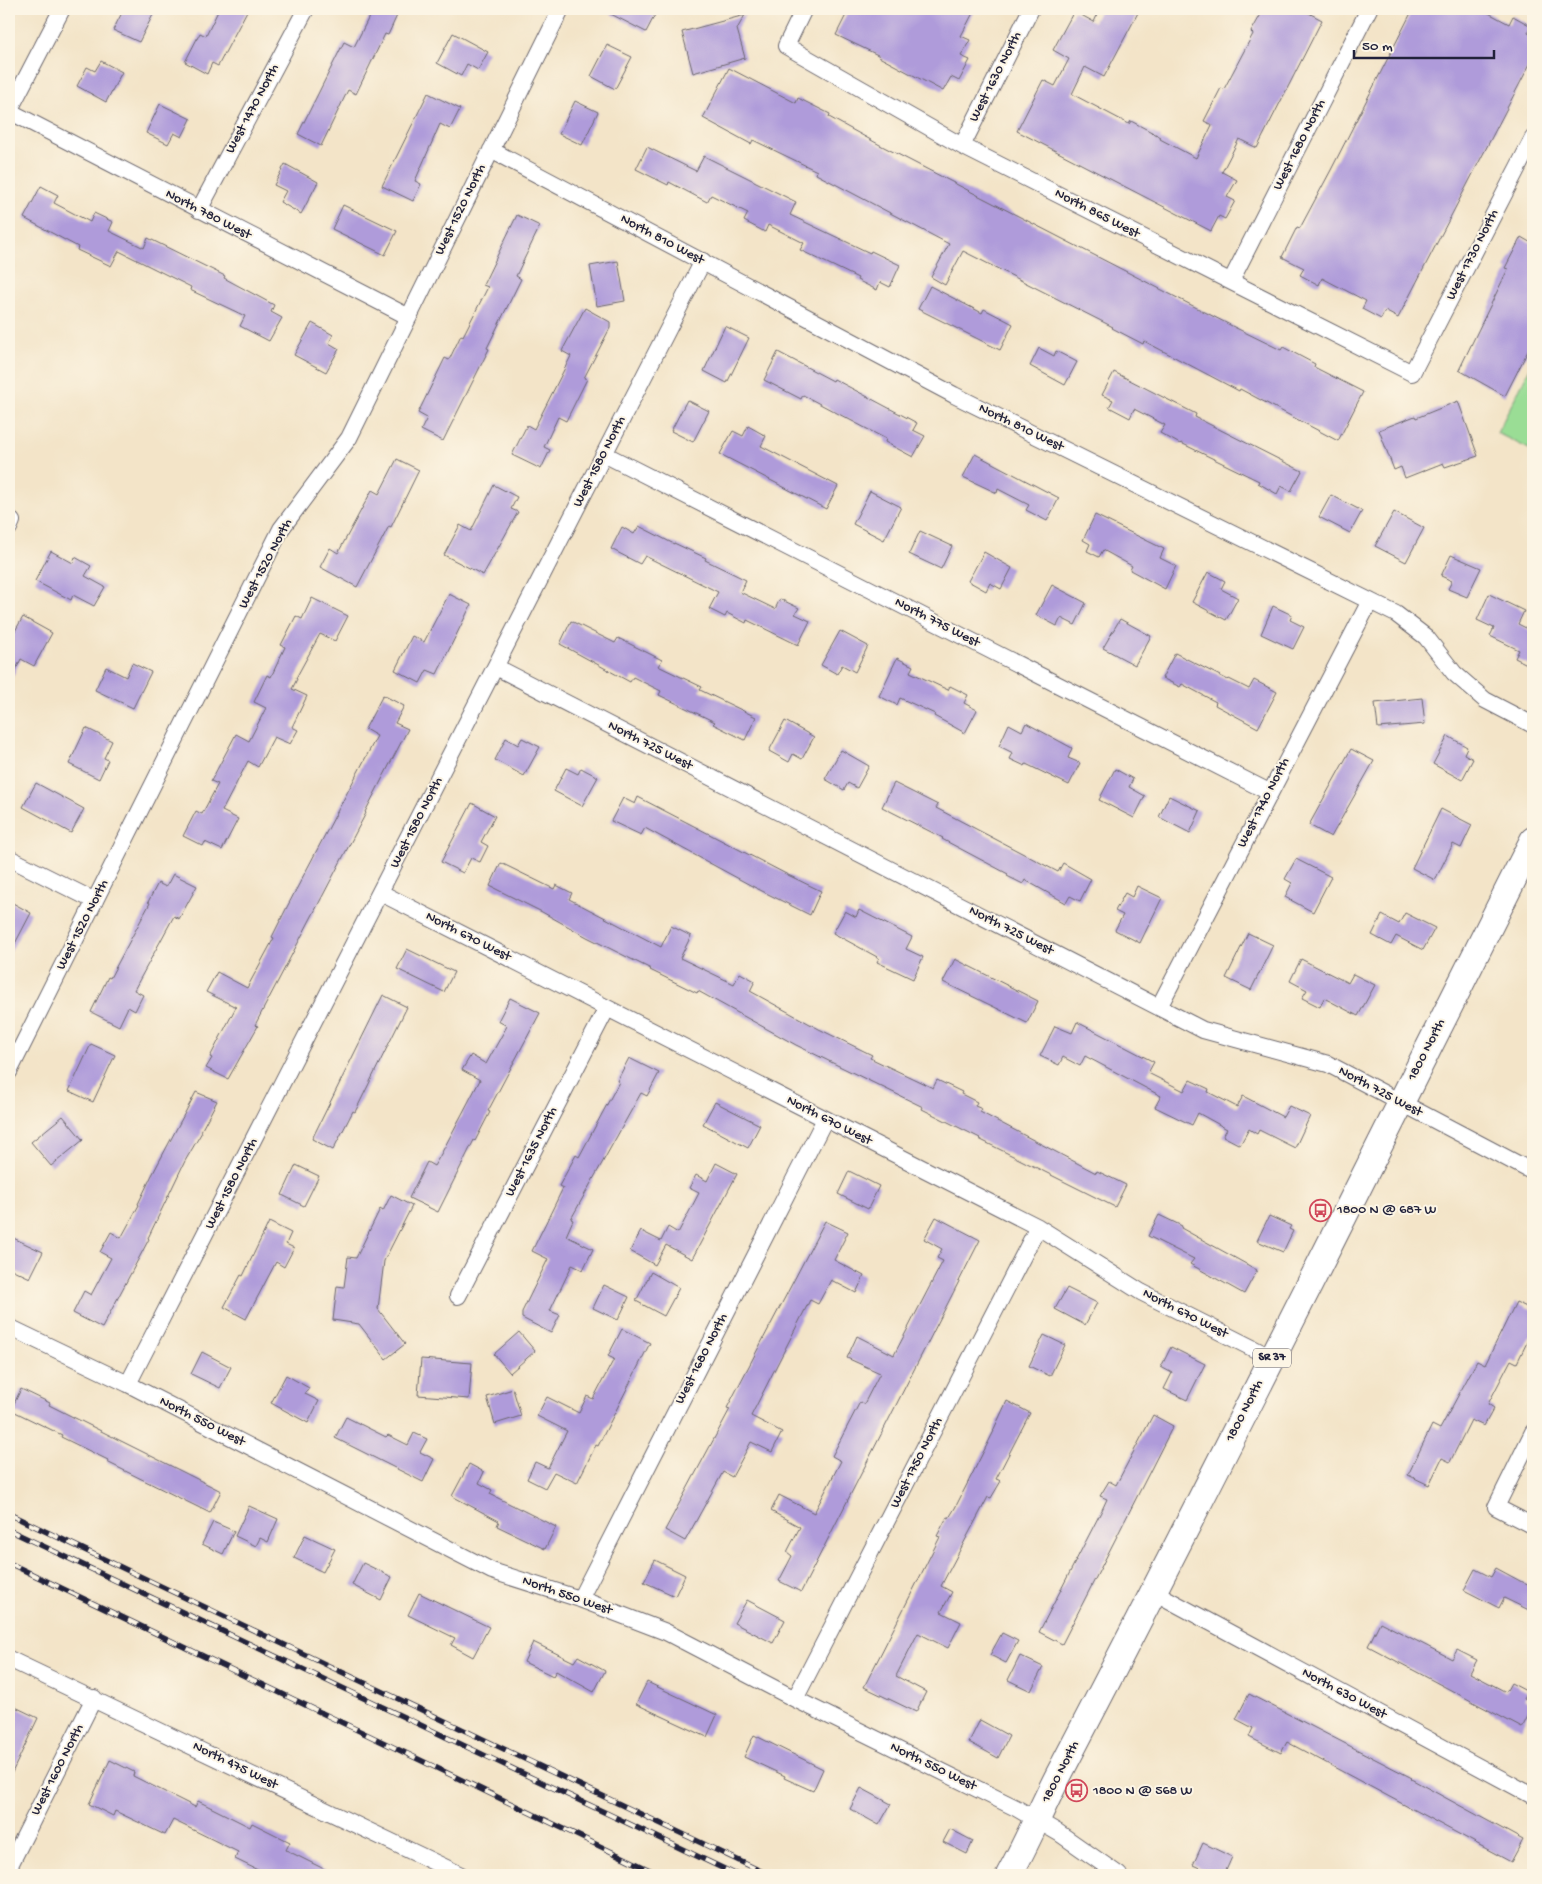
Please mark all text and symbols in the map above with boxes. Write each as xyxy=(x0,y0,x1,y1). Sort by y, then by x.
scale bar xyxy=(1354,28,1494,60)
street label: West 1630 North xyxy=(966,29,1026,125)
text: 50 m xyxy=(1362,38,1393,56)
street label: West 1470 North xyxy=(222,61,284,157)
street label: West 1680 North xyxy=(1270,96,1330,193)
street label: West 1520 North xyxy=(432,161,491,258)
street label: North 865 West xyxy=(1052,185,1144,243)
street label: North 780 West xyxy=(162,186,255,245)
street label: West 1730 North xyxy=(1443,206,1503,303)
street label: North 810 West xyxy=(617,211,708,270)
street label: North 810 West xyxy=(976,400,1067,456)
street label: West 1580 North xyxy=(570,413,630,510)
street label: West 1520 North xyxy=(235,516,297,612)
street label: North 775 West xyxy=(892,594,983,652)
street label: North 725 West xyxy=(605,717,696,775)
street label: West 1740 North xyxy=(1234,755,1294,851)
street label: West 1580 North xyxy=(387,774,447,871)
street label: West 1520 North xyxy=(53,877,113,973)
street label: North 725 West xyxy=(966,902,1057,960)
street label: North 670 West xyxy=(422,908,515,966)
street label: 1800 North xyxy=(1404,1016,1450,1085)
street label: North 725 West xyxy=(1335,1063,1426,1122)
street label: North 670 West xyxy=(783,1092,876,1150)
street label: West 1635 North xyxy=(502,1104,562,1200)
street label: West 1580 North xyxy=(202,1135,262,1232)
bus stop icon: 1800 N @ 687 W xyxy=(1309,1198,1333,1222)
place label: 1800 N @ 687 W xyxy=(1336,1202,1437,1219)
street label: North 670 West xyxy=(1139,1285,1232,1343)
street label: West 1680 North xyxy=(672,1310,732,1407)
road number: SR 37 xyxy=(1253,1349,1291,1368)
street label: 1800 North xyxy=(1222,1377,1268,1446)
street label: North 550 West xyxy=(156,1393,249,1451)
street label: West 1750 North xyxy=(887,1414,947,1511)
street label: North 550 West xyxy=(520,1573,615,1620)
street label: North 630 West xyxy=(1299,1665,1390,1724)
street label: West 1600 North xyxy=(28,1721,88,1818)
street label: North 475 West xyxy=(190,1738,281,1794)
street label: 1800 North xyxy=(1038,1738,1084,1807)
street label: North 550 West xyxy=(887,1739,980,1796)
bus stop icon: 1800 N @ 568 W xyxy=(1065,1779,1089,1803)
place label: 1800 N @ 568 W xyxy=(1092,1783,1193,1800)

